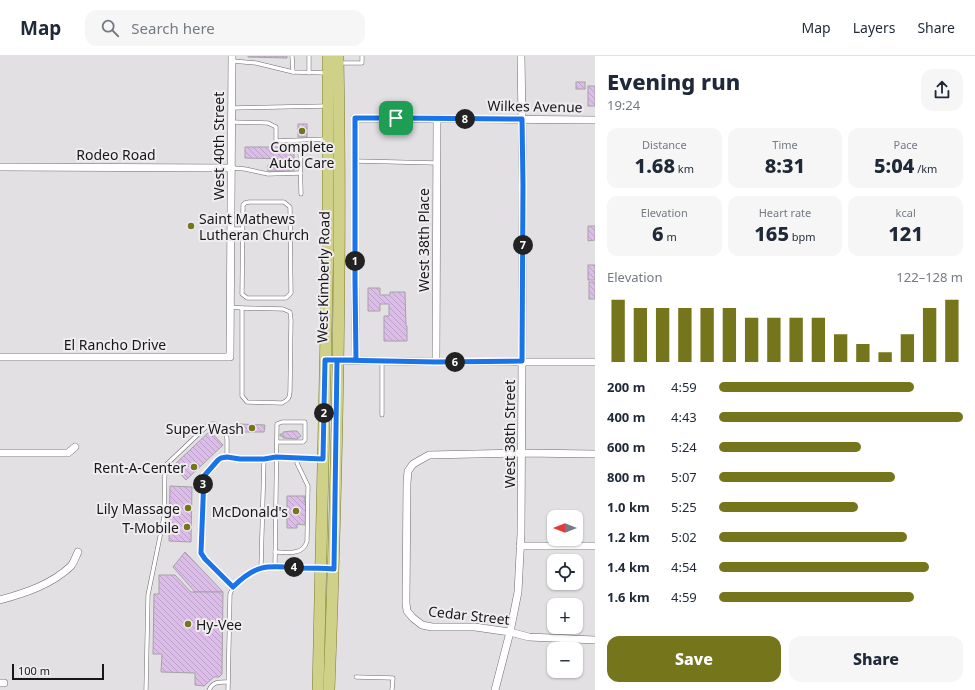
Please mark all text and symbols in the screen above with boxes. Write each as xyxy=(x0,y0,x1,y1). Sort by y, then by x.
search box xyxy=(85,10,365,46)
text: Map xyxy=(20,15,61,41)
icon: search xyxy=(99,17,121,39)
text: Search here xyxy=(131,18,215,38)
text: Map xyxy=(802,18,831,37)
text: Layers xyxy=(853,18,895,37)
text: Share xyxy=(917,18,955,37)
text: Evening run xyxy=(607,66,740,96)
button: share xyxy=(921,69,963,111)
street label: West 40th Street xyxy=(209,92,228,200)
street label: Wilkes Avenue xyxy=(487,96,583,116)
text: 19:24 xyxy=(607,96,640,114)
pin xyxy=(379,101,413,135)
icon: arrive xyxy=(385,107,407,129)
pin: 8 xyxy=(455,109,475,129)
text: 8 xyxy=(462,111,468,126)
marker: Complete Auto Care xyxy=(297,126,307,136)
place label: Complete Auto Care xyxy=(270,137,335,172)
text: Distance xyxy=(642,137,687,152)
text: Time xyxy=(772,137,798,152)
text: Pace xyxy=(894,137,918,152)
street label: Rodeo Road xyxy=(76,145,156,164)
text: 1.68 xyxy=(635,152,675,179)
text: 8:31 xyxy=(765,152,805,179)
text: 5:04 xyxy=(874,152,914,179)
text: km xyxy=(675,161,694,176)
text: /km xyxy=(914,161,937,176)
street label: West 38th Place xyxy=(414,188,433,292)
text: Elevation xyxy=(641,205,688,220)
text: Heart rate xyxy=(759,205,811,220)
text: kcal xyxy=(896,205,916,220)
place label: Saint Mathews Lutheran Church xyxy=(199,209,309,244)
street label: West Kimberly Road xyxy=(312,211,334,343)
text: 6 xyxy=(652,220,664,247)
text: 165 xyxy=(754,220,789,247)
text: 121 xyxy=(888,220,923,247)
marker: Saint Mathews Lutheran Church xyxy=(186,221,196,231)
text: m xyxy=(664,229,677,244)
text: bpm xyxy=(789,229,816,244)
pin: 7 xyxy=(513,235,533,255)
text: 7 xyxy=(520,237,526,252)
pin: 1 xyxy=(345,251,365,271)
text: 1 xyxy=(352,253,358,268)
text: Elevation xyxy=(607,268,663,286)
text: 122–128 m xyxy=(896,268,963,286)
street label: El Rancho Drive xyxy=(64,335,166,354)
pin: 6 xyxy=(445,352,465,372)
text: 6 xyxy=(452,354,458,369)
text: 200 m xyxy=(607,378,645,396)
text: 4:59 xyxy=(671,378,697,396)
street label: West 38th Street xyxy=(500,380,519,488)
pin: 2 xyxy=(314,403,334,423)
text: 2 xyxy=(321,405,327,420)
text: 400 m xyxy=(607,408,645,426)
text: 4:43 xyxy=(671,408,697,426)
place label: Super Wash xyxy=(166,419,244,438)
marker: Super Wash xyxy=(247,423,257,433)
text: 600 m xyxy=(607,438,645,456)
text: 5:24 xyxy=(671,438,697,456)
place label: Rent-A-Center xyxy=(94,458,186,477)
marker: Rent-A-Center xyxy=(189,462,199,472)
text: 800 m xyxy=(607,468,645,486)
text: 5:07 xyxy=(671,468,697,486)
pin: 3 xyxy=(193,474,213,494)
text: 3 xyxy=(200,476,206,491)
text: 1.0 km xyxy=(607,498,650,516)
text: 5:25 xyxy=(671,498,697,516)
place label: Lily Massage xyxy=(96,499,180,518)
place label: McDonald's xyxy=(212,502,288,521)
marker: Lily Massage xyxy=(183,503,193,513)
marker: McDonald's xyxy=(291,506,301,516)
north arrow xyxy=(547,510,583,546)
map controls xyxy=(547,510,583,678)
place label: T-Mobile xyxy=(122,518,179,537)
marker: T-Mobile xyxy=(182,522,192,532)
text: 1.2 km xyxy=(607,528,650,546)
text: 5:02 xyxy=(671,528,697,546)
button: locate xyxy=(547,554,583,590)
pin: 4 xyxy=(284,557,304,577)
text: 1.4 km xyxy=(607,558,650,576)
text: 4:54 xyxy=(671,558,697,576)
text: 4 xyxy=(291,559,297,574)
text: 1.6 km xyxy=(607,588,650,606)
text: 4:59 xyxy=(671,588,697,606)
button: + xyxy=(547,598,583,634)
street label: Cedar Street xyxy=(427,601,511,629)
place label: Hy-Vee xyxy=(196,615,242,634)
marker: Hy-Vee xyxy=(183,619,193,629)
button: Save xyxy=(607,636,781,682)
button: Share xyxy=(789,636,963,682)
button: − xyxy=(547,642,583,678)
scale bar xyxy=(12,662,104,681)
text: 100 m xyxy=(18,663,50,678)

